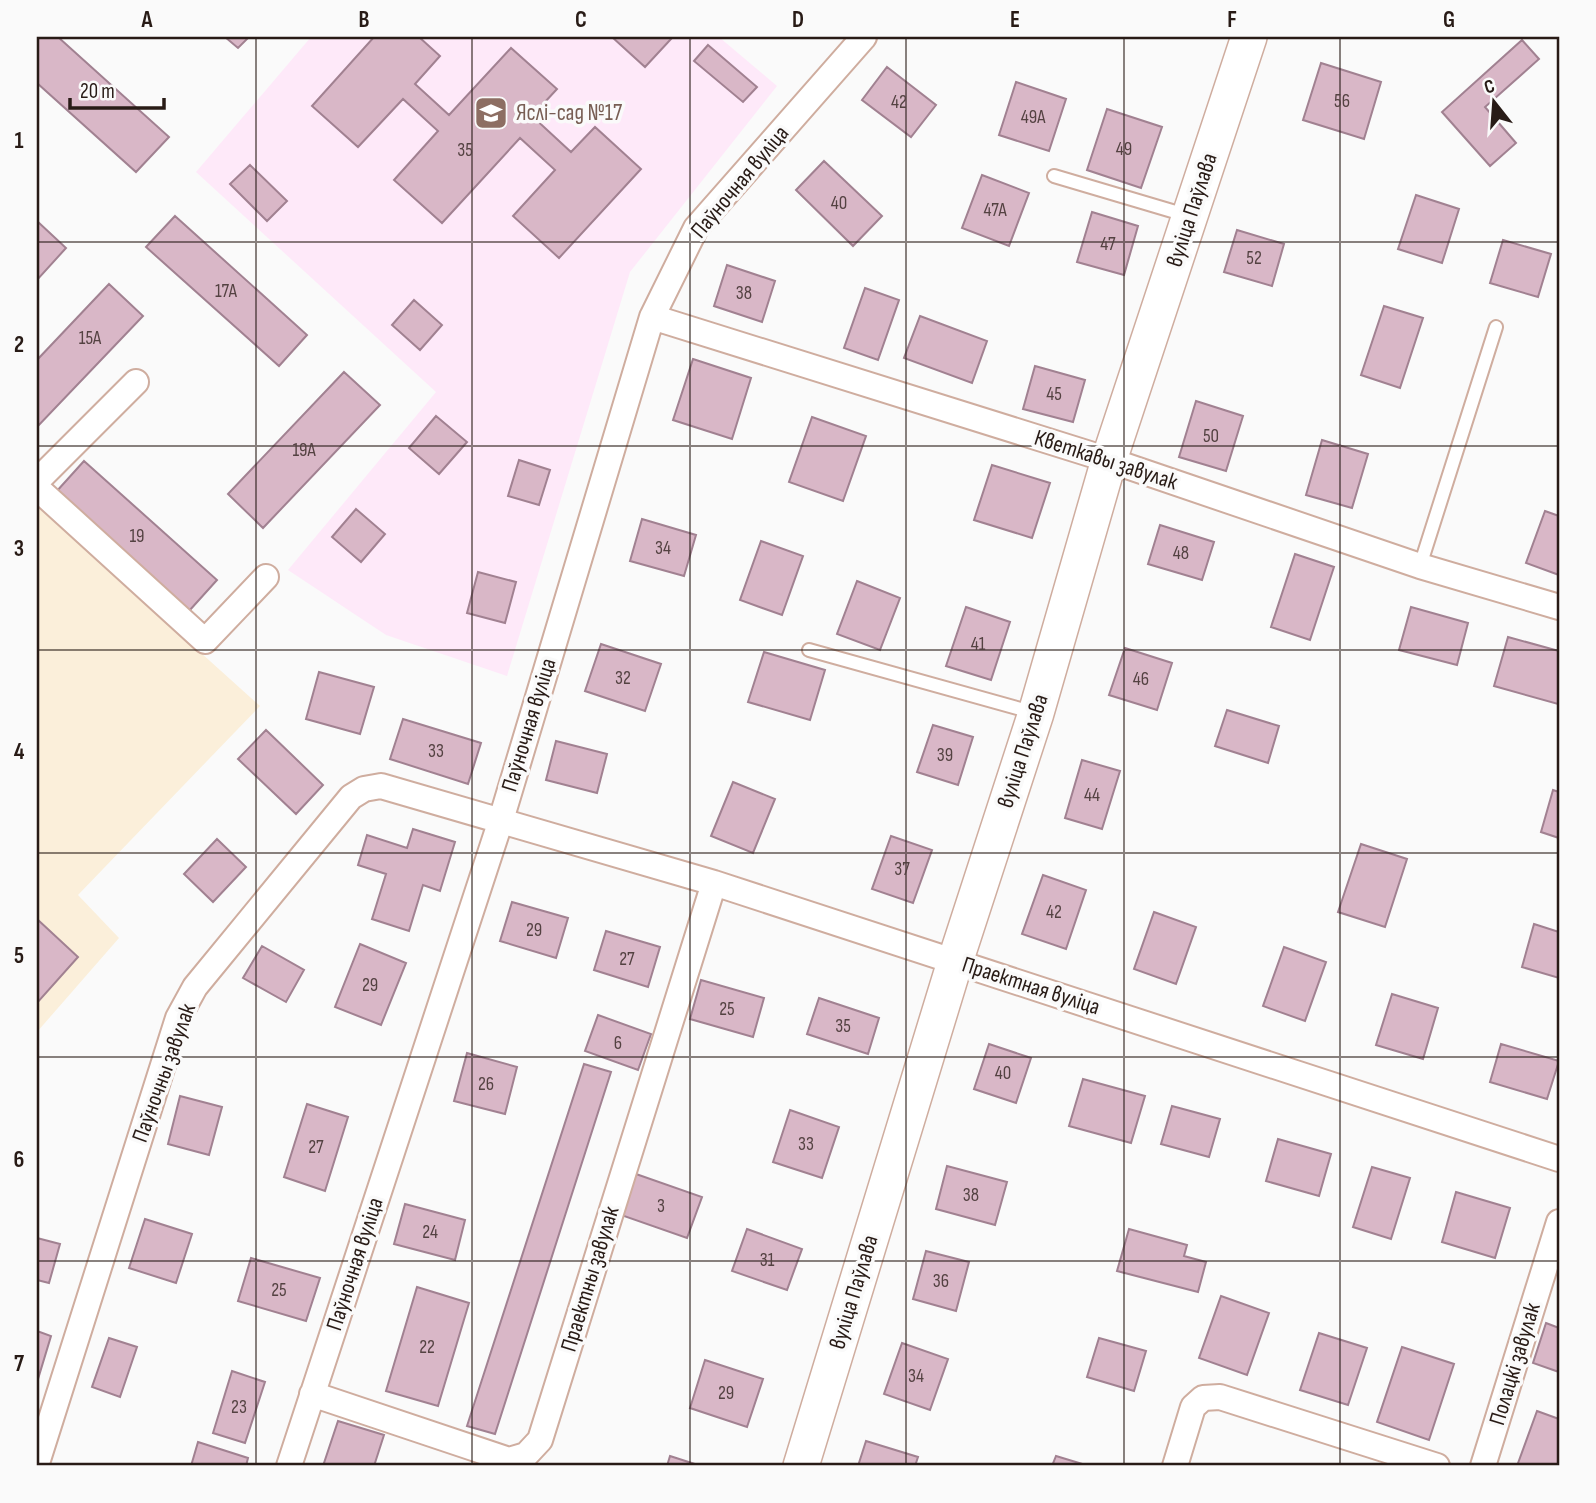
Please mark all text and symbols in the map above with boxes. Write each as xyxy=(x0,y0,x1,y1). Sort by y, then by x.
text: A xyxy=(141,6,154,34)
text: B xyxy=(359,6,370,34)
text: C xyxy=(575,6,587,34)
text: D xyxy=(792,6,804,34)
text: E xyxy=(1010,6,1020,34)
text: F xyxy=(1227,6,1237,34)
text: G xyxy=(1443,6,1455,34)
scale bar xyxy=(70,66,164,110)
north arrow xyxy=(1460,66,1530,136)
text: С xyxy=(1481,75,1498,100)
text: 20 m xyxy=(80,79,115,104)
house number: 56 xyxy=(1334,90,1350,113)
house number: 42 xyxy=(891,91,907,114)
school or university icon: Яслі-сад №17 xyxy=(472,94,510,132)
place label: Яслі-сад №17 xyxy=(516,99,622,127)
house number: 49А xyxy=(1021,106,1046,129)
street label: Паўночная вуліца xyxy=(685,120,795,244)
text: 1 xyxy=(14,127,24,155)
house number: 49 xyxy=(1116,138,1132,161)
house number: 35 xyxy=(457,139,473,162)
street label: вуліца Паўлава xyxy=(1160,150,1224,270)
house number: 40 xyxy=(831,192,847,215)
house number: 47А xyxy=(983,199,1007,222)
house number: 47 xyxy=(1100,233,1116,256)
house number: 52 xyxy=(1246,247,1262,270)
house number: 17А xyxy=(215,280,238,303)
house number: 38 xyxy=(736,282,752,305)
house number: 15А xyxy=(79,327,102,350)
text: 2 xyxy=(14,331,24,359)
house number: 45 xyxy=(1046,383,1062,406)
street label: Кветкавы завулак xyxy=(1031,424,1181,496)
house number: 50 xyxy=(1203,425,1219,448)
house number: 19А xyxy=(292,439,316,462)
house number: 19 xyxy=(129,525,145,548)
text: 3 xyxy=(14,535,24,563)
house number: 34 xyxy=(655,537,671,560)
house number: 48 xyxy=(1173,542,1189,565)
house number: 41 xyxy=(971,633,986,656)
street label: Паўночная вуліца xyxy=(495,655,563,795)
house number: 32 xyxy=(615,667,631,690)
house number: 46 xyxy=(1133,668,1149,691)
street label: вуліца Паўлава xyxy=(991,691,1055,811)
text: 4 xyxy=(14,738,25,766)
house number: 33 xyxy=(428,740,444,763)
house number: 39 xyxy=(937,744,953,767)
house number: 44 xyxy=(1084,784,1100,807)
house number: 37 xyxy=(894,858,910,881)
house number: 42 xyxy=(1046,901,1062,924)
house number: 29 xyxy=(526,919,542,942)
text: 5 xyxy=(14,942,24,970)
house number: 27 xyxy=(619,948,635,971)
street label: Праектная вуліца xyxy=(959,951,1103,1021)
house number: 29 xyxy=(362,974,378,997)
house number: 25 xyxy=(719,998,735,1021)
street label: Паўночны завулак xyxy=(126,1000,202,1146)
house number: 35 xyxy=(835,1015,851,1038)
house number: 6 xyxy=(614,1032,622,1055)
house number: 40 xyxy=(995,1062,1011,1085)
house number: 26 xyxy=(478,1073,494,1096)
house number: 33 xyxy=(798,1133,814,1156)
house number: 27 xyxy=(308,1136,324,1159)
text: 6 xyxy=(14,1146,24,1174)
house number: 38 xyxy=(963,1184,979,1207)
street label: Паўночная вуліца xyxy=(320,1194,390,1334)
house number: 3 xyxy=(657,1195,665,1218)
street label: Праектны завулак xyxy=(555,1203,625,1355)
house number: 24 xyxy=(422,1221,438,1244)
street label: вуліца Паўлава xyxy=(823,1232,885,1352)
house number: 31 xyxy=(760,1249,775,1272)
house number: 36 xyxy=(933,1270,949,1293)
house number: 25 xyxy=(271,1279,287,1302)
street label: Полацкі завулак xyxy=(1483,1299,1547,1428)
house number: 22 xyxy=(419,1336,435,1359)
text: 7 xyxy=(14,1350,24,1378)
house number: 34 xyxy=(908,1365,924,1388)
house number: 29 xyxy=(718,1382,734,1405)
house number: 23 xyxy=(231,1396,247,1419)

